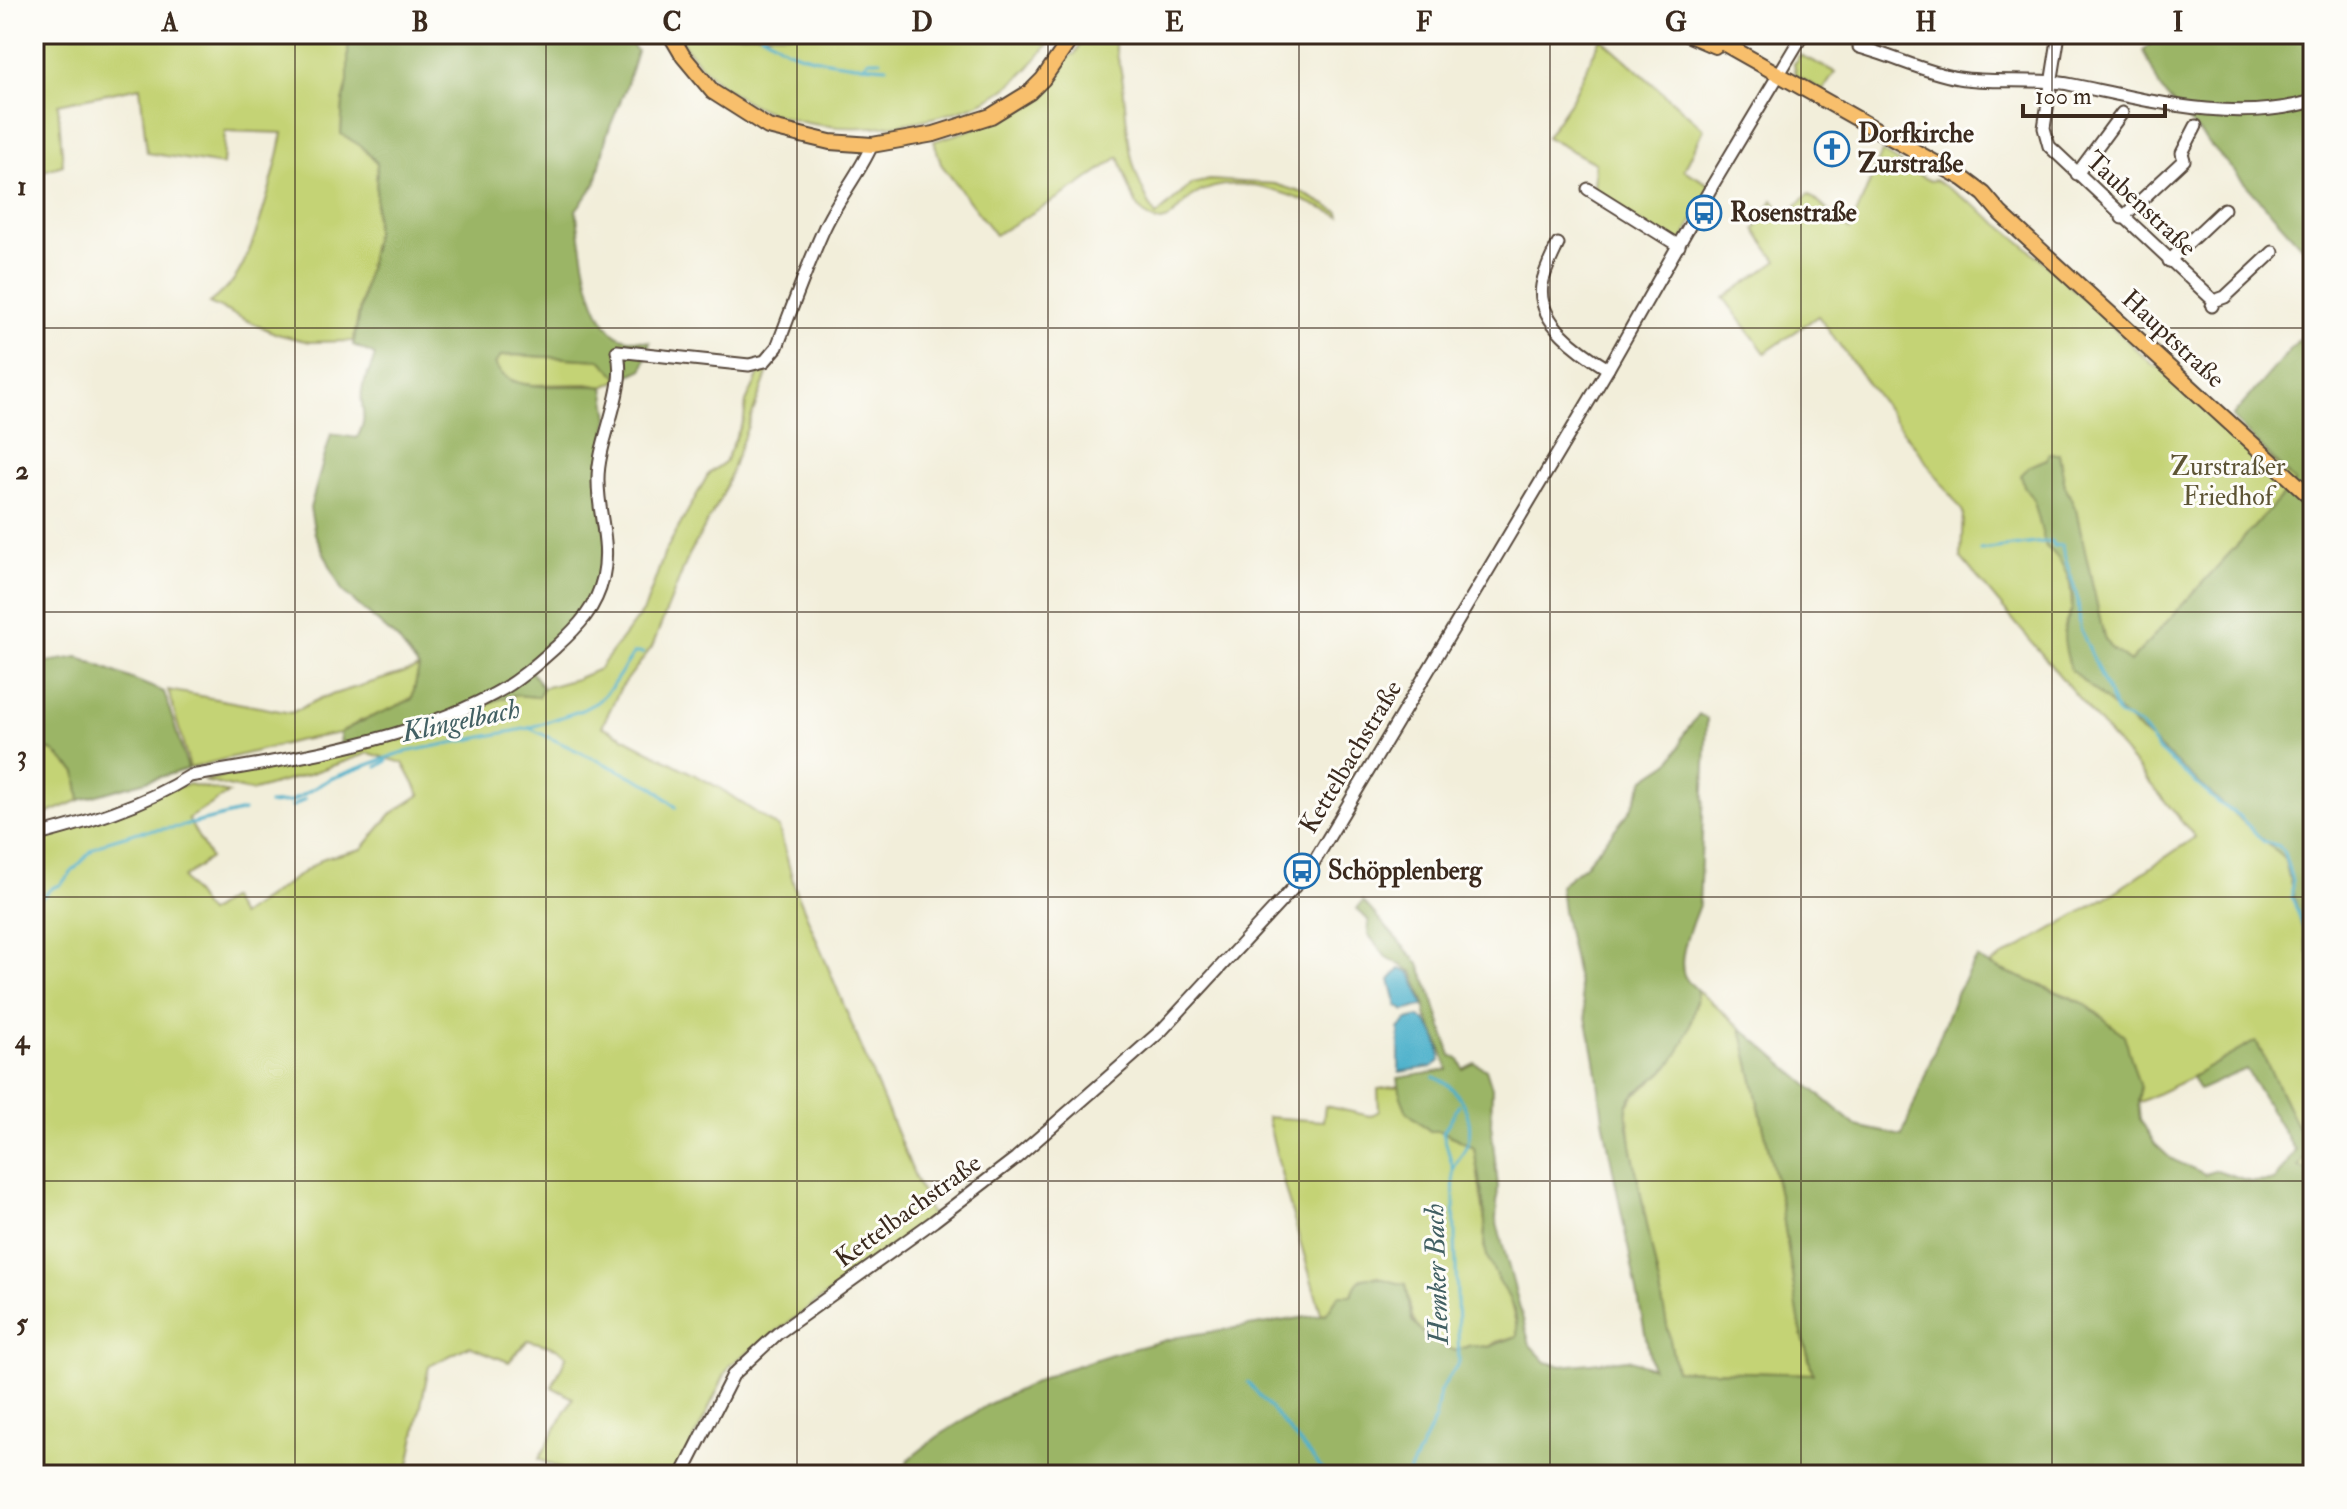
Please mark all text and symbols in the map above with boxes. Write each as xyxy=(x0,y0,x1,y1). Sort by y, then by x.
text: A xyxy=(161,7,179,39)
text: B xyxy=(411,7,429,39)
text: C xyxy=(662,7,682,39)
text: D xyxy=(911,7,933,39)
text: E xyxy=(1165,7,1184,39)
text: F xyxy=(1416,7,1433,39)
text: G xyxy=(1665,7,1687,39)
text: H xyxy=(1915,7,1937,39)
text: I xyxy=(2173,7,2183,39)
scale bar xyxy=(2023,68,2165,118)
text: 100 m xyxy=(2035,81,2092,112)
place label: Dorfkirche Zurstraße xyxy=(1858,118,1974,180)
church icon: Dorfkirche Zurstraße xyxy=(1813,130,1851,168)
street label: Taubenstraße xyxy=(2079,145,2203,264)
text: 1 xyxy=(17,171,27,203)
bus stop icon: Rosenstraße xyxy=(1685,194,1723,232)
place label: Rosenstraße xyxy=(1730,197,1857,229)
street label: Hauptstraße xyxy=(2114,283,2231,396)
park label: Zurstraßer Friedhof xyxy=(2171,451,2286,513)
text: 2 xyxy=(15,455,29,487)
street label: Kettelbachstraße xyxy=(1293,674,1409,839)
water label: Klingelbach xyxy=(397,691,523,751)
text: 3 xyxy=(17,740,27,772)
bus stop icon: Schöpplenberg xyxy=(1283,852,1321,890)
place label: Schöpplenberg xyxy=(1328,855,1483,888)
text: 4 xyxy=(14,1024,31,1056)
street label: Kettelbachstraße xyxy=(829,1147,988,1275)
water label: Hemker Bach xyxy=(1417,1203,1457,1347)
text: 5 xyxy=(16,1308,28,1340)

